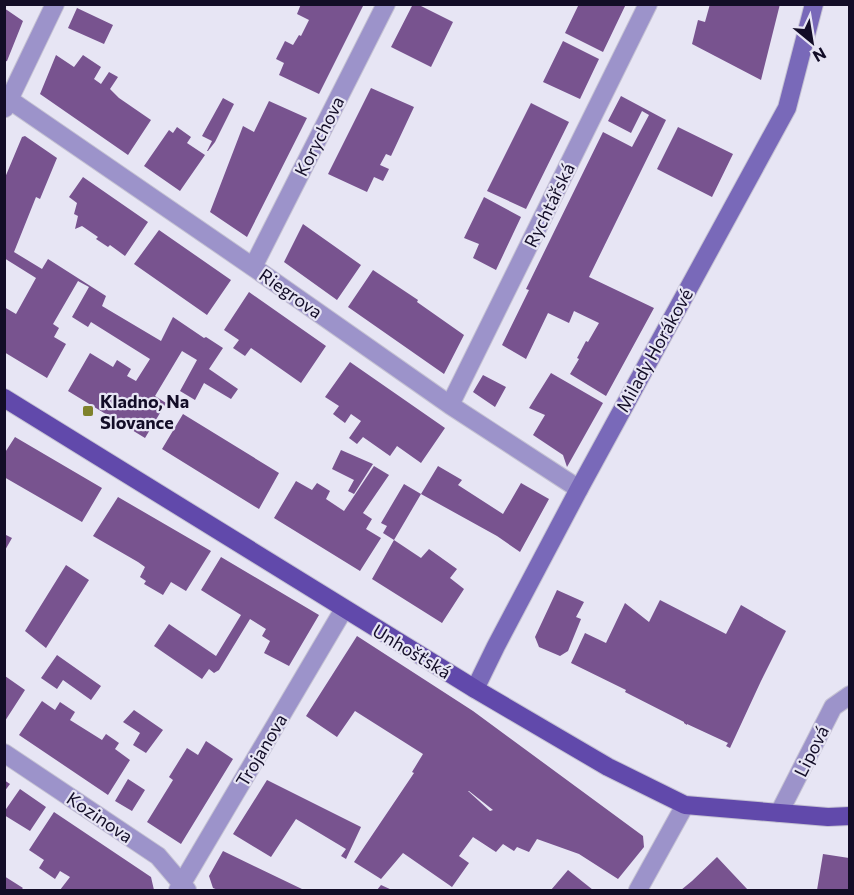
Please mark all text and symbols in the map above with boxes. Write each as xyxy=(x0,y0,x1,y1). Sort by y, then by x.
north arrow xyxy=(782,12,842,72)
text: N xyxy=(810,44,830,67)
street label: Korychova xyxy=(290,92,348,180)
street label: Rychtářská xyxy=(519,159,579,251)
street label: Riegrova xyxy=(255,263,327,323)
street label: Milady Horákové xyxy=(611,284,697,416)
place label: Kladno, Na Slovance xyxy=(100,390,189,433)
marker: Kladno, Na Slovance xyxy=(81,404,95,418)
street label: Unhošťská xyxy=(369,619,455,683)
street label: Trojanova xyxy=(231,710,291,790)
street label: Lipová xyxy=(789,722,833,780)
street label: Kozinova xyxy=(63,787,137,847)

